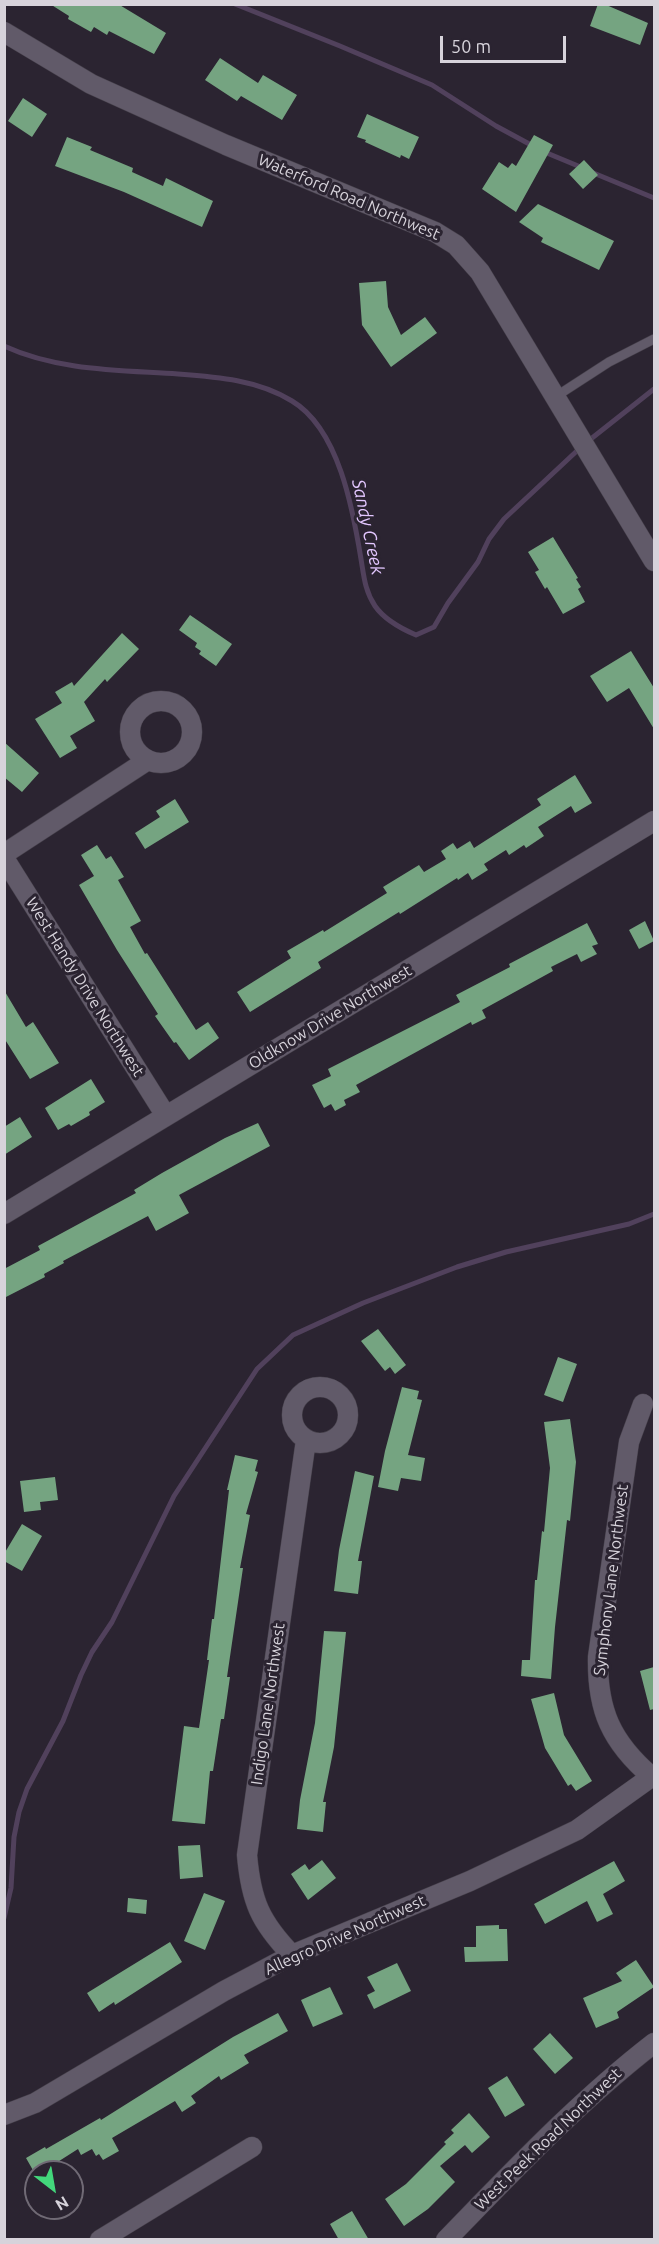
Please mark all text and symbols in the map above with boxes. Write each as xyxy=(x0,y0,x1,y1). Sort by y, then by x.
scale bar xyxy=(443,24,569,62)
text: 50 m xyxy=(451,36,491,56)
street label: Waterford Road Northwest xyxy=(255,150,443,244)
water label: Sandy Creek xyxy=(347,477,389,577)
street label: West Handy Drive Northwest xyxy=(22,894,148,1080)
street label: Oldknow Drive Northwest xyxy=(245,961,415,1073)
street label: Symphony Lane Northwest xyxy=(590,1483,632,1677)
street label: Indigo Lane Northwest xyxy=(247,1622,289,1786)
street label: Allegro Drive Northwest xyxy=(262,1891,428,1979)
street label: West Peek Road Northwest xyxy=(471,2064,625,2214)
north arrow xyxy=(24,2160,84,2220)
text: N xyxy=(52,2193,72,2215)

